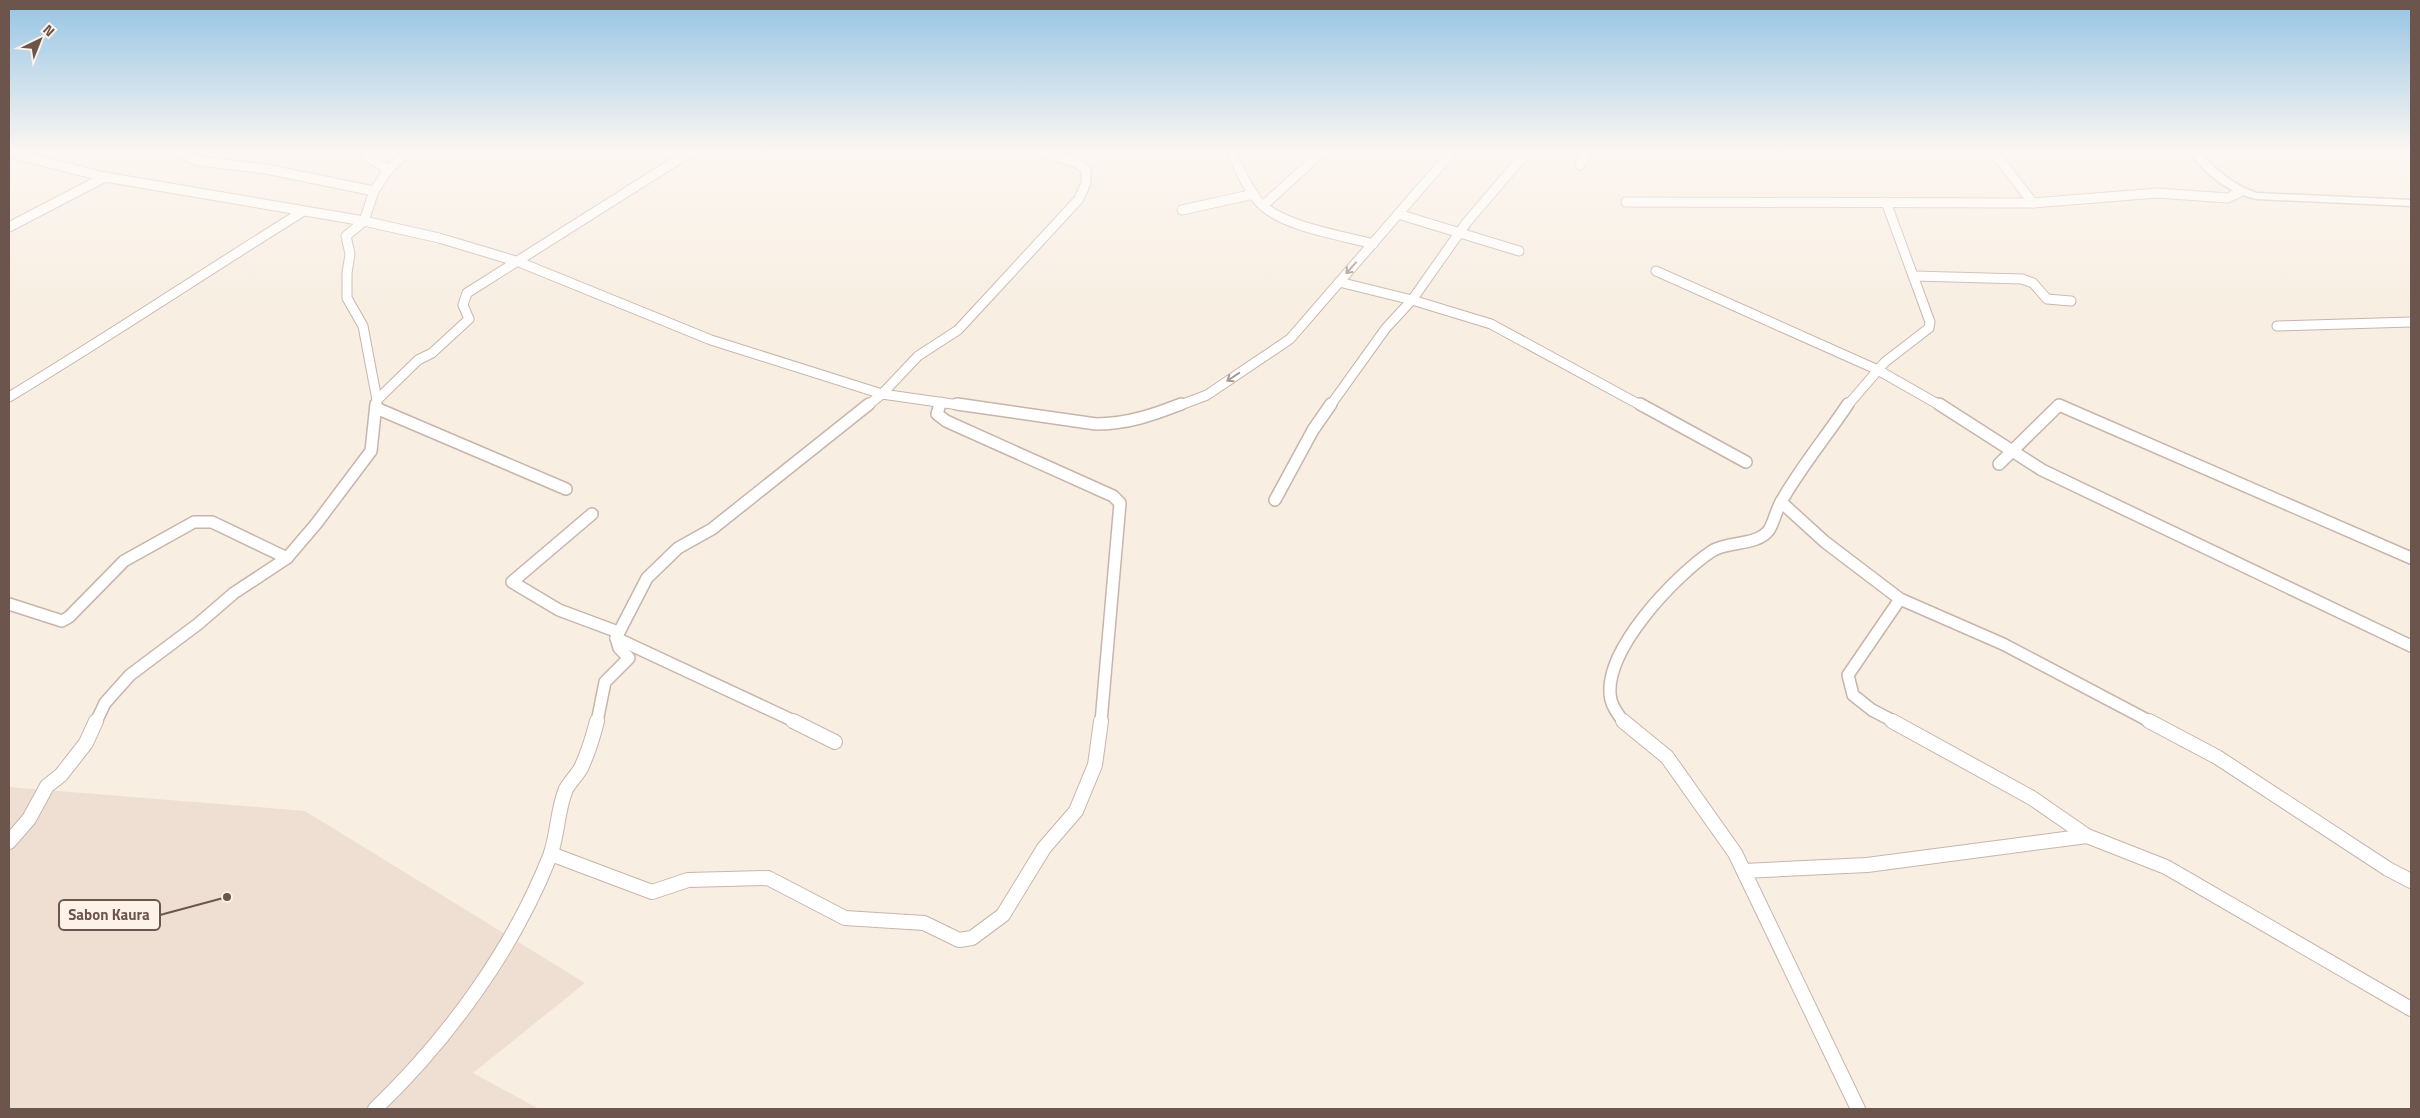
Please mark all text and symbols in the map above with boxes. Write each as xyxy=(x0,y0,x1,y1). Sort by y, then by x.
north arrow xyxy=(15,15,65,65)
text: N xyxy=(38,19,60,41)
one-way arrow xyxy=(1345,261,1357,274)
one-way arrow xyxy=(1226,372,1240,383)
callout: Sabon Kaura xyxy=(59,900,160,930)
text: Sabon Kaura xyxy=(68,903,150,926)

